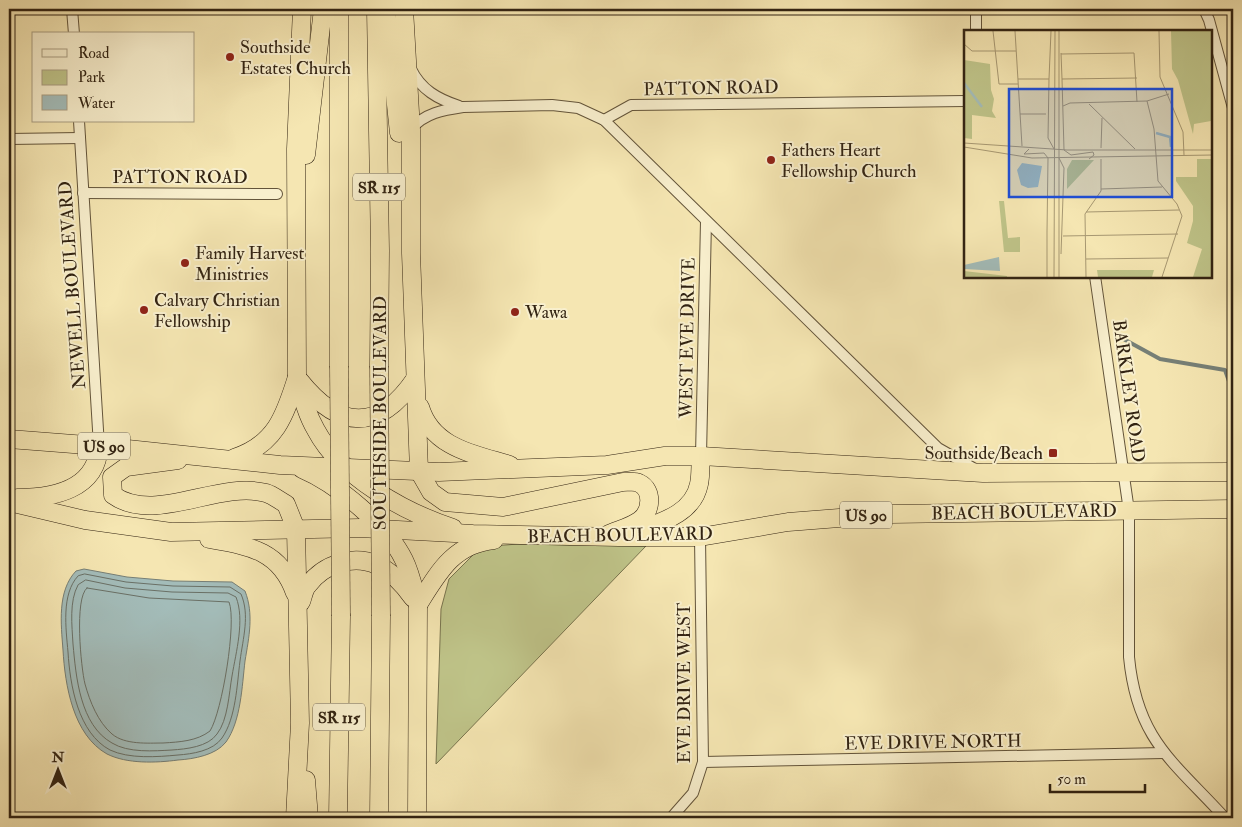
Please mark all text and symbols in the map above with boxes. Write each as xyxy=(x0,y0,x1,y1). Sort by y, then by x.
inset map xyxy=(964,30,1212,278)
legend xyxy=(32,32,195,122)
place label: Southside Estates Church xyxy=(240,36,351,80)
text: Road xyxy=(78,44,110,63)
marker: Southside Estates Church xyxy=(224,51,236,63)
text: Park xyxy=(78,68,105,87)
street label: PATTON ROAD xyxy=(643,76,779,101)
text: Water xyxy=(77,94,115,113)
place label: Fathers Heart Fellowship Church xyxy=(781,139,917,183)
marker: Fathers Heart Fellowship Church xyxy=(765,154,777,166)
street label: PATTON ROAD xyxy=(112,166,248,189)
road number: SR 115 xyxy=(353,173,405,200)
street label: NEWELL BOULEVARD xyxy=(54,180,91,390)
place label: Family Harvest Ministries xyxy=(195,242,305,286)
marker: Family Harvest Ministries xyxy=(179,257,191,269)
street label: WEST EVE DRIVE xyxy=(675,257,700,420)
place label: Calvary Christian Fellowship xyxy=(154,289,280,333)
street label: SOUTHSIDE BOULEVARD xyxy=(369,296,392,530)
place label: Wawa xyxy=(524,301,568,324)
marker: Calvary Christian Fellowship xyxy=(138,304,150,316)
marker: Wawa xyxy=(509,306,521,318)
street label: BARKLEY ROAD xyxy=(1107,318,1150,464)
road number: US 90 xyxy=(78,432,130,460)
place label: Southside/Beach xyxy=(924,442,1044,465)
marker: Southside/Beach xyxy=(1047,447,1059,459)
street label: BEACH BOULEVARD xyxy=(931,499,1117,526)
road number: US 90 xyxy=(840,502,892,528)
street label: BEACH BOULEVARD xyxy=(527,522,713,549)
street label: EVE DRIVE WEST xyxy=(673,602,696,763)
road number: SR 115 xyxy=(313,704,365,730)
street label: EVE DRIVE NORTH xyxy=(844,729,1022,756)
north arrow xyxy=(32,744,82,794)
text: N xyxy=(51,749,65,766)
scale bar xyxy=(1050,762,1144,794)
text: 50 m xyxy=(1057,770,1086,789)

